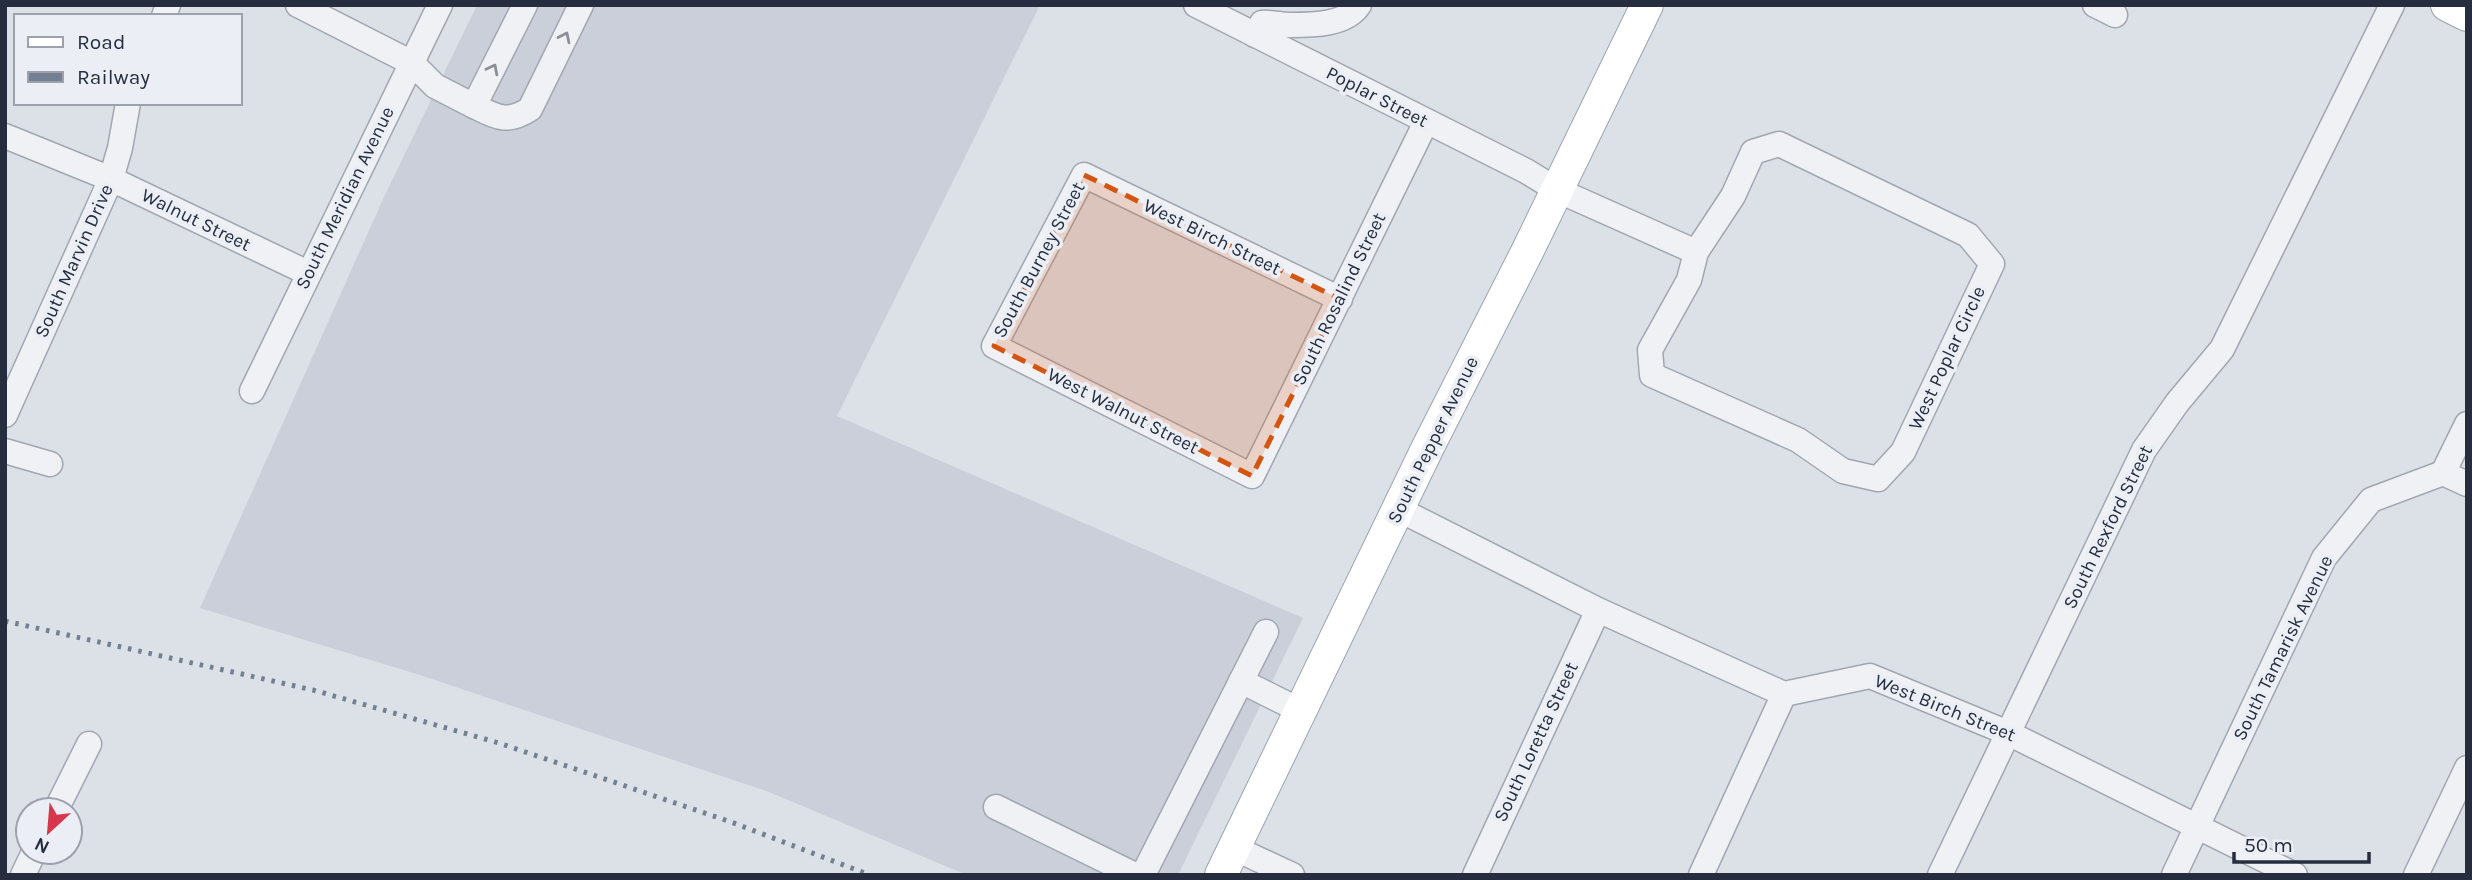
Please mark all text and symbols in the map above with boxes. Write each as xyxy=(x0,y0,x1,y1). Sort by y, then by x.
legend xyxy=(14,14,242,105)
text: Road xyxy=(77,30,125,54)
one-way arrow xyxy=(557,32,571,44)
street label: Poplar Street xyxy=(1322,62,1432,132)
one-way arrow xyxy=(484,64,498,76)
text: Railway xyxy=(77,65,150,89)
street label: South Meridian Avenue xyxy=(291,103,399,293)
street label: South Burney Street xyxy=(989,178,1089,342)
street label: South Marvin Drive xyxy=(30,181,118,341)
street label: Walnut Street xyxy=(138,184,254,256)
street label: West Birch Street xyxy=(1140,194,1284,280)
street label: South Rosalind Street xyxy=(1288,209,1390,389)
street label: West Poplar Circle xyxy=(1904,283,1990,433)
street label: South Pepper Avenue xyxy=(1383,353,1483,527)
street label: West Walnut Street xyxy=(1044,363,1202,459)
street label: South Rexford Street xyxy=(2059,442,2157,612)
street label: South Tamarisk Avenue xyxy=(2229,552,2337,744)
street label: South Loretta Street xyxy=(1489,659,1583,825)
street label: West Birch Street xyxy=(1871,670,2019,746)
north arrow xyxy=(14,796,84,866)
scale bar xyxy=(2234,820,2369,864)
text: N xyxy=(31,833,53,858)
text: 50 m xyxy=(2244,833,2293,857)

